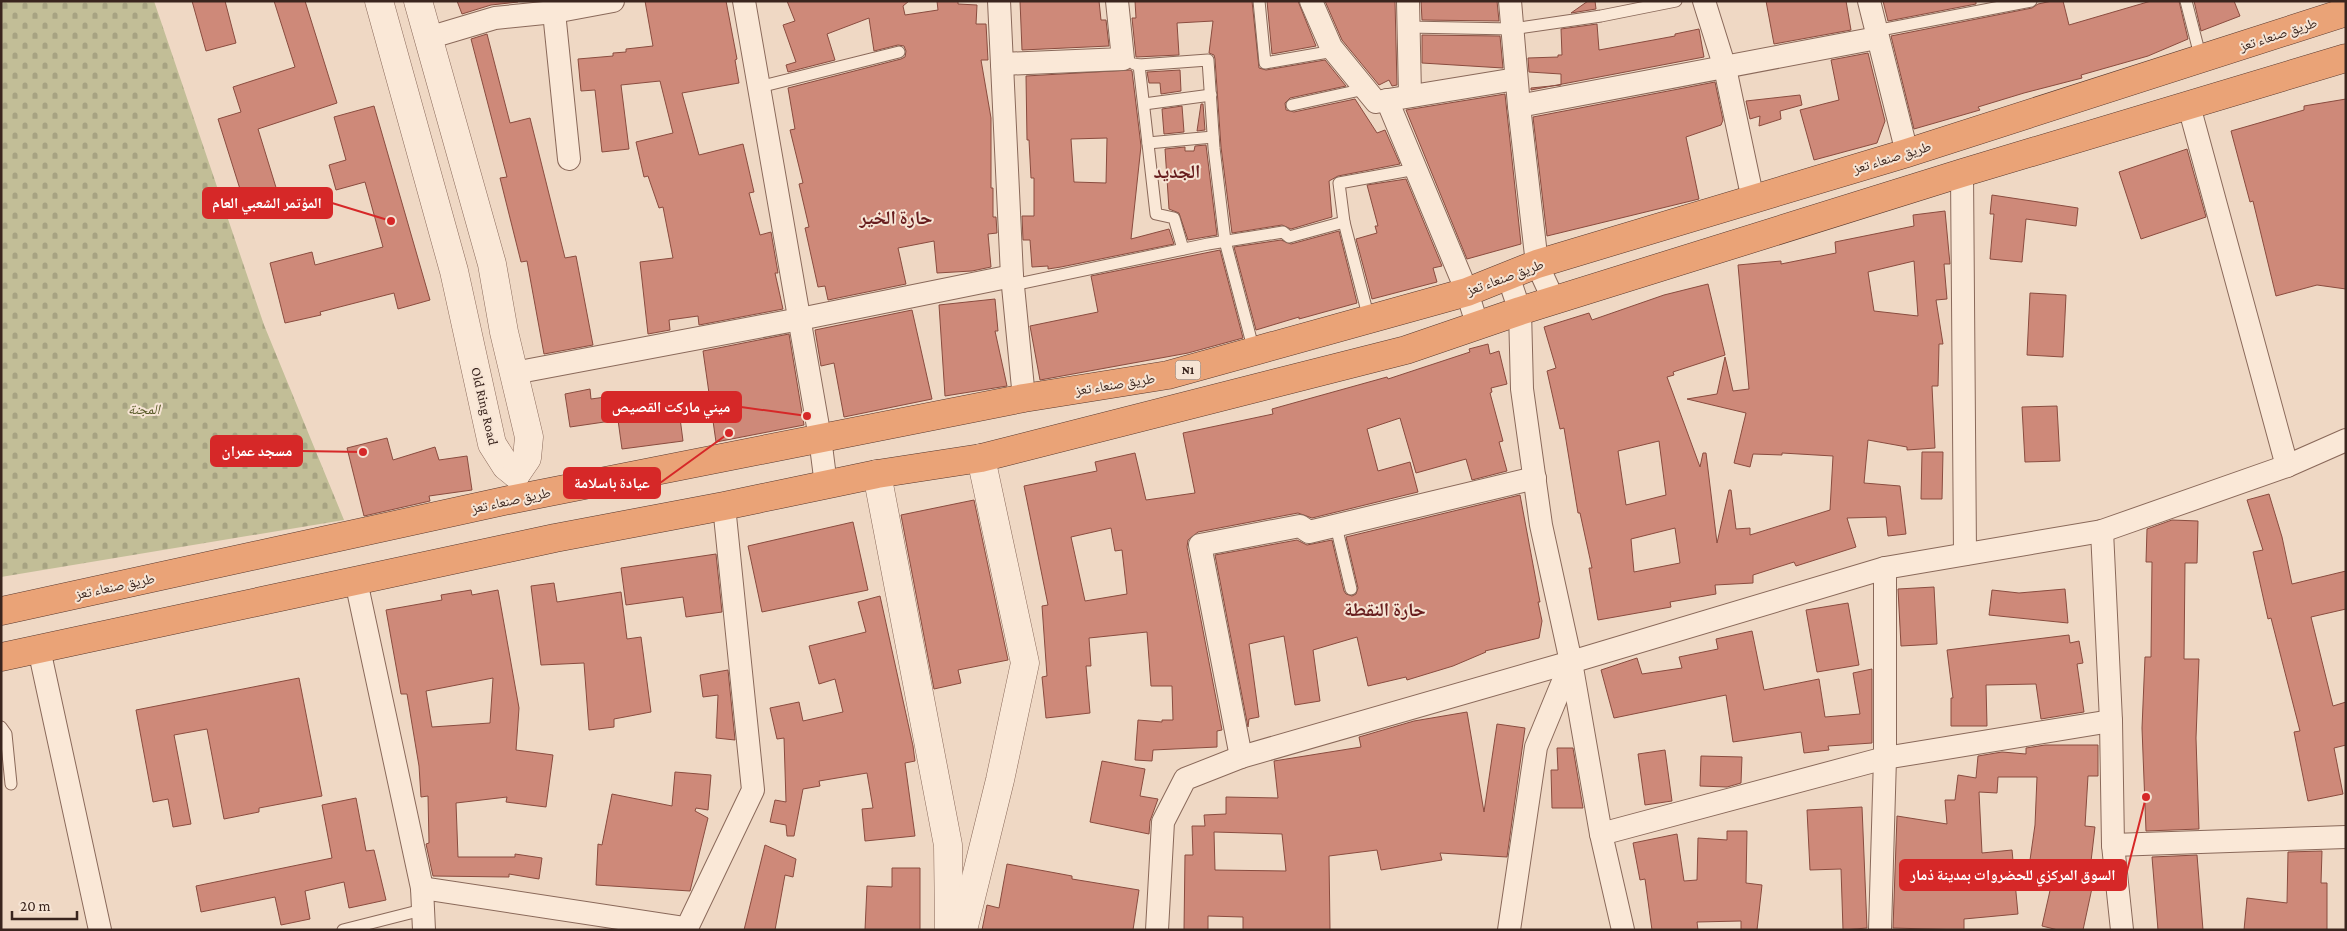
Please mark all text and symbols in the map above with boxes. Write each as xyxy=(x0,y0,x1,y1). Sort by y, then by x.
street label: طريق صنعاء تعز xyxy=(2236,14,2319,56)
street label: طريق صنعاء تعز xyxy=(1850,138,1934,179)
district label: الجديد xyxy=(1154,161,1200,182)
callout: المؤتمر الشعبي العام xyxy=(203,188,332,218)
text: المؤتمر الشعبي العام xyxy=(212,195,322,215)
district label: حارة الخير xyxy=(858,207,933,228)
street label: طريق صنعاء تعز xyxy=(1463,256,1546,301)
road number: N1 xyxy=(1176,360,1200,380)
street label: Old Ring Road xyxy=(468,365,502,447)
street label: طريق صنعاء تعز xyxy=(1073,370,1156,400)
callout: ميني ماركت القصيص xyxy=(602,392,741,422)
text: ميني ماركت القصيص xyxy=(612,399,730,419)
park label: المجنة xyxy=(128,401,162,417)
callout: مسجد عمران xyxy=(211,436,302,466)
text: مسجد عمران xyxy=(222,443,292,460)
callout: عيادة باسلامة xyxy=(564,468,660,498)
text: عيادة باسلامة xyxy=(574,475,650,492)
street label: طريق صنعاء تعز xyxy=(469,484,553,518)
street label: طريق صنعاء تعز xyxy=(73,570,157,604)
district label: حارة النقطة xyxy=(1344,599,1426,620)
callout: السوق المركزي للحضروات بمدينة ذمار xyxy=(1900,860,2126,890)
text: السوق المركزي للحضروات بمدينة ذمار xyxy=(1909,867,2116,887)
scale bar xyxy=(12,888,78,920)
text: 20 m xyxy=(20,898,51,914)

